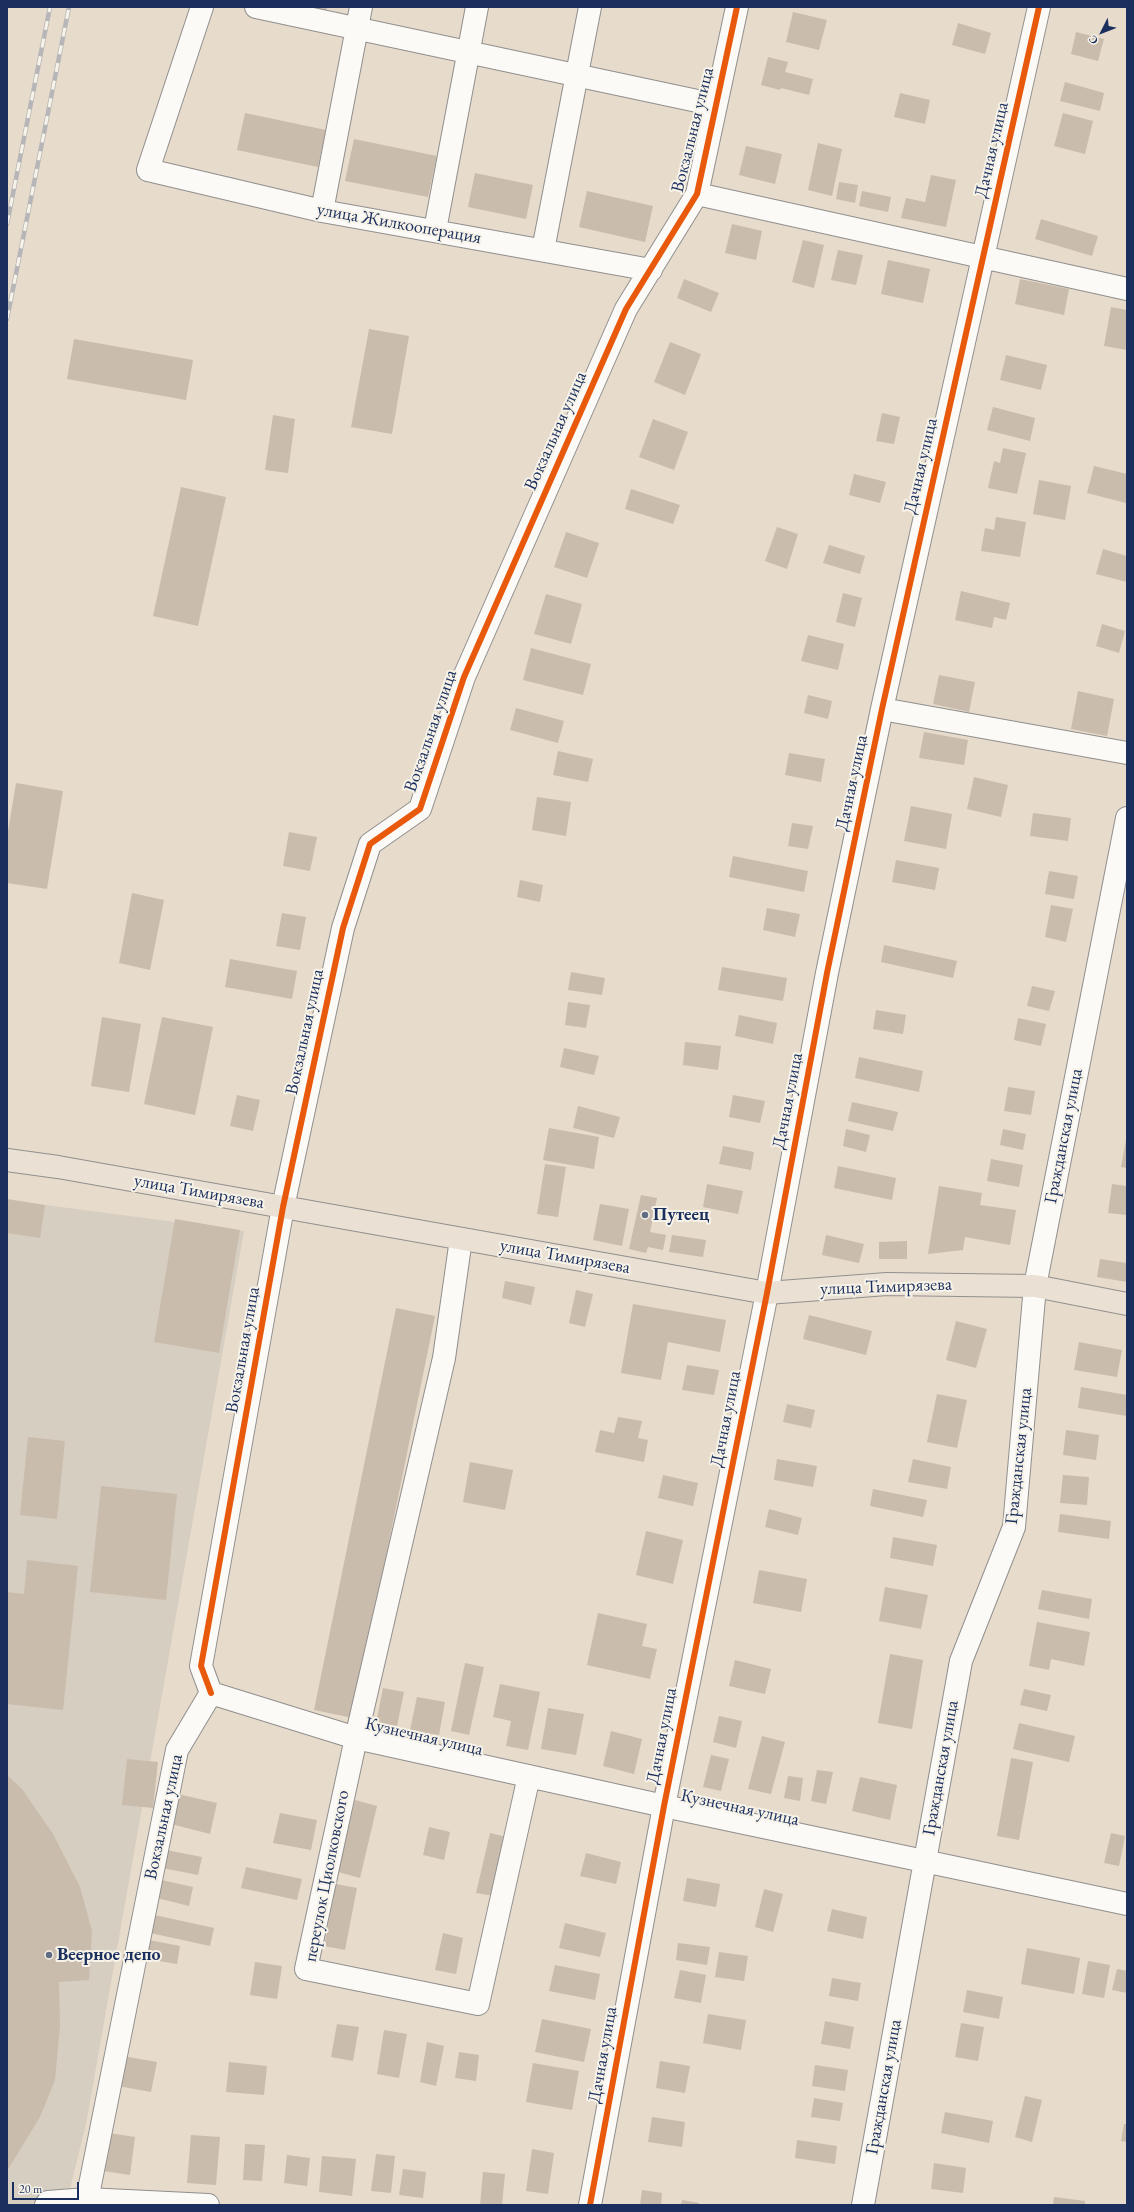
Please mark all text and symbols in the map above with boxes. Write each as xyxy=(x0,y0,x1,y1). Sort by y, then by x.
north arrow xyxy=(1082,12,1122,52)
text: С xyxy=(1085,32,1101,48)
street label: Вокзальная улица xyxy=(667,65,719,195)
street label: Дачная улица xyxy=(970,100,1014,200)
street label: улица Жилкооперация xyxy=(315,199,483,249)
street label: Вокзальная улица xyxy=(520,368,592,494)
street label: Дачная улица xyxy=(899,416,943,516)
street label: Вокзальная улица xyxy=(400,667,462,795)
street label: Дачная улица xyxy=(831,733,873,833)
street label: Вокзальная улица xyxy=(281,967,329,1097)
street label: Дачная улица xyxy=(768,1051,808,1151)
street label: Гражданская улица xyxy=(1040,1067,1088,1205)
street label: улица Тимирязева xyxy=(132,1170,266,1214)
place label: Путеец xyxy=(653,1204,709,1226)
marker: Путеец xyxy=(640,1210,650,1220)
street label: улица Тимирязева xyxy=(498,1235,632,1279)
street label: улица Тимирязева xyxy=(820,1274,952,1300)
street label: Вокзальная улица xyxy=(221,1285,265,1415)
street label: Дачная улица xyxy=(706,1369,746,1469)
street label: Гражданская улица xyxy=(1001,1387,1037,1525)
street label: Дачная улица xyxy=(642,1686,682,1786)
street label: Гражданская улица xyxy=(918,1699,964,1837)
street label: Кузнечная улица xyxy=(363,1713,485,1761)
street label: Вокзальная улица xyxy=(140,1752,188,1882)
street label: Кузнечная улица xyxy=(679,1785,801,1831)
street label: переулок Циолковского xyxy=(300,1788,354,1964)
place label: Веерное депо xyxy=(57,1944,161,1966)
marker: Веерное депо xyxy=(44,1950,54,1960)
street label: Дачная улица xyxy=(584,2005,622,2105)
street label: Гражданская улица xyxy=(861,2018,907,2156)
scale bar xyxy=(14,2174,81,2200)
text: 20 m xyxy=(19,2181,42,2197)

